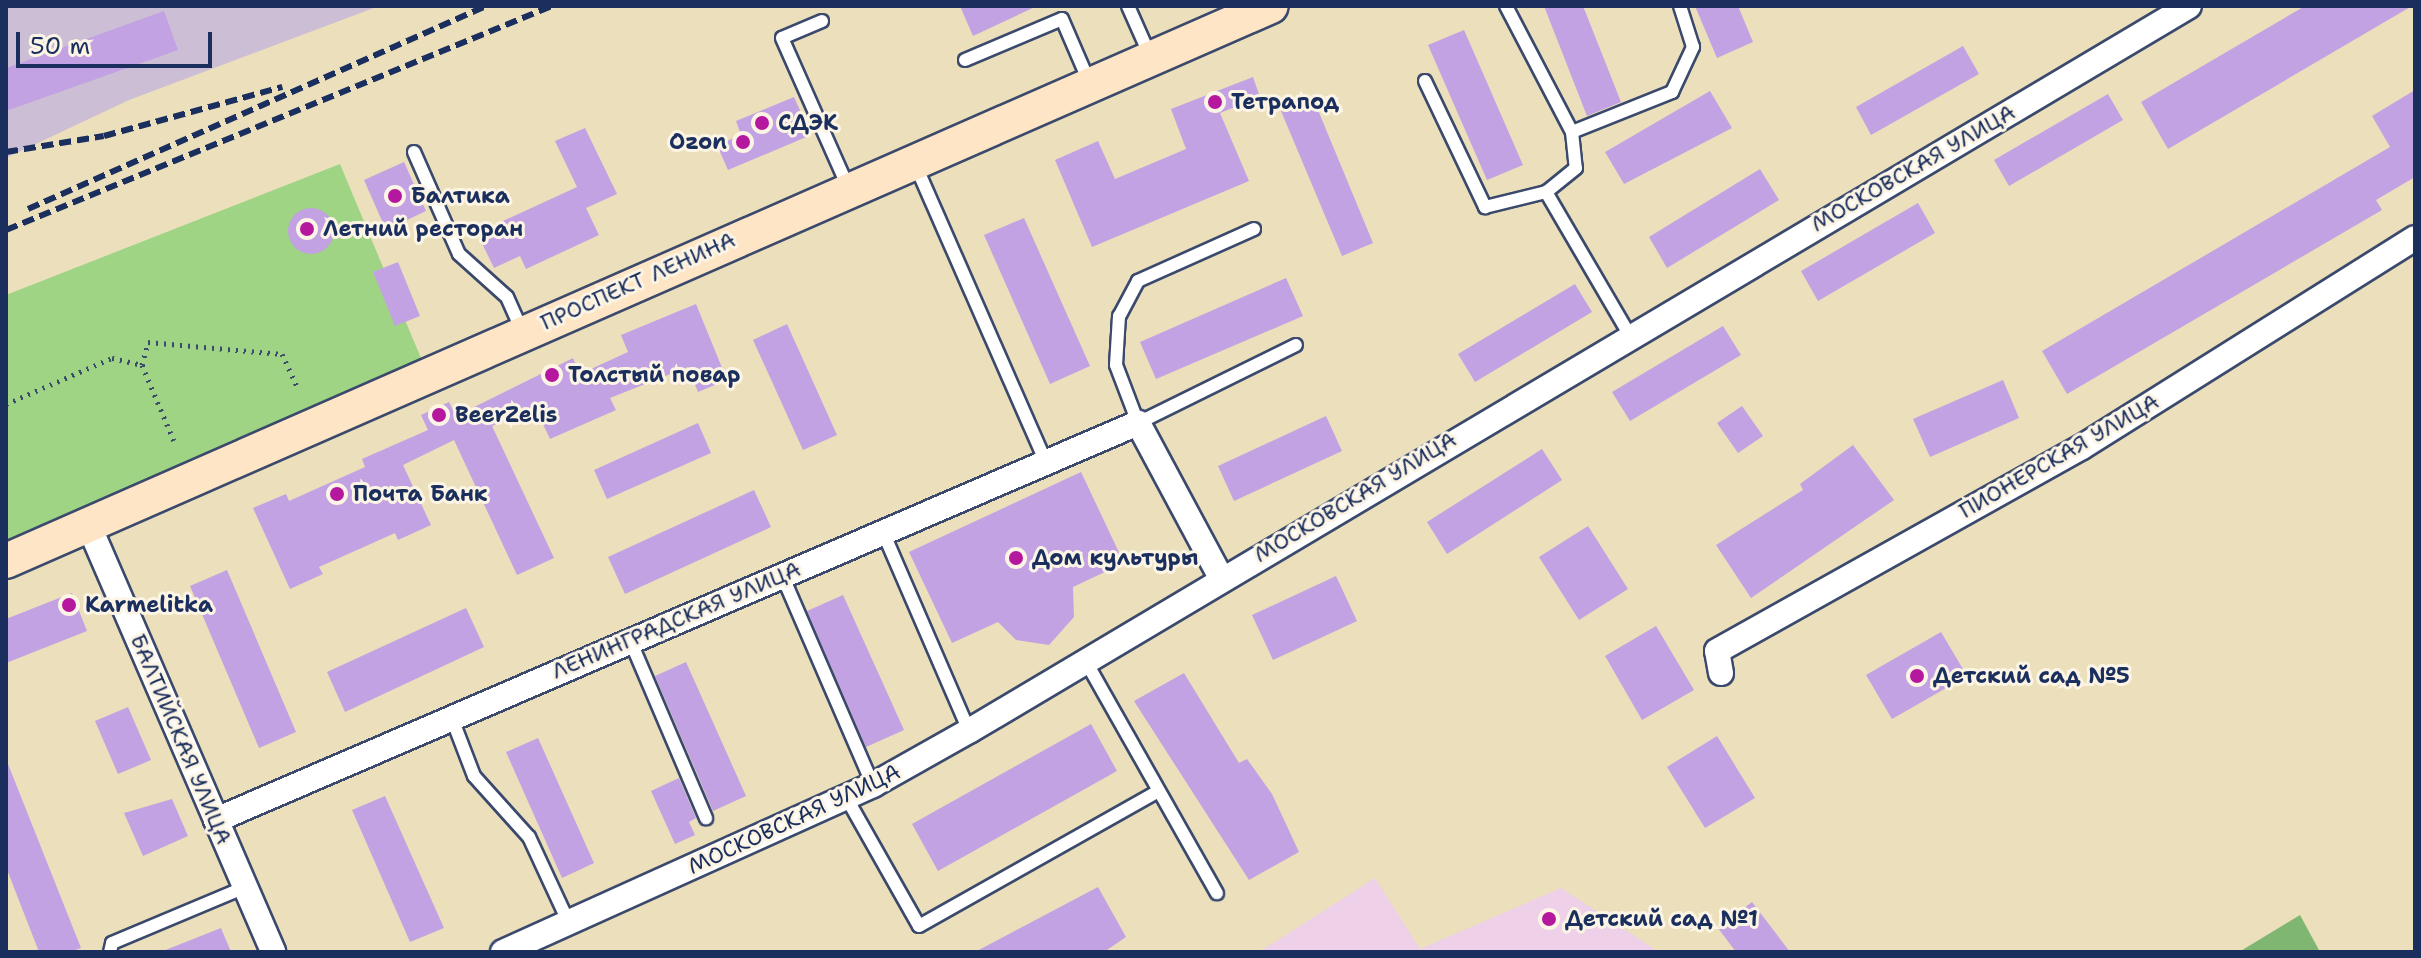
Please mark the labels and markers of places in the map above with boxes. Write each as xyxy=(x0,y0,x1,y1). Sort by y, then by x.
place label: Тетрапод xyxy=(1231,89,1339,115)
marker: Тетрапод xyxy=(1206,93,1224,111)
place label: СДЭК xyxy=(778,110,838,136)
marker: СДЭК xyxy=(753,114,771,132)
place label: Ozon xyxy=(669,129,727,155)
marker: Ozon xyxy=(734,133,752,151)
place label: Балтика xyxy=(411,183,510,209)
marker: Балтика xyxy=(386,187,404,205)
place label: Летний ресторан xyxy=(323,216,523,242)
marker: Летний ресторан xyxy=(298,220,316,238)
place label: Толстый повар xyxy=(568,362,740,388)
marker: Толстый повар xyxy=(543,366,561,384)
place label: BeerZelis xyxy=(455,402,557,428)
marker: BeerZelis xyxy=(430,406,448,424)
place label: Почта Банк xyxy=(353,481,488,507)
marker: Почта Банк xyxy=(328,485,346,503)
place label: Дом культуры xyxy=(1032,545,1198,571)
marker: Дом культуры xyxy=(1007,549,1025,567)
place label: Karmelitka xyxy=(85,592,213,618)
marker: Karmelitka xyxy=(60,596,78,614)
place label: Детский сад №5 xyxy=(1933,663,2130,689)
marker: Детский сад №5 xyxy=(1908,667,1926,685)
place label: Детский сад №1 xyxy=(1565,906,1758,932)
marker: Детский сад №1 xyxy=(1540,910,1558,928)

